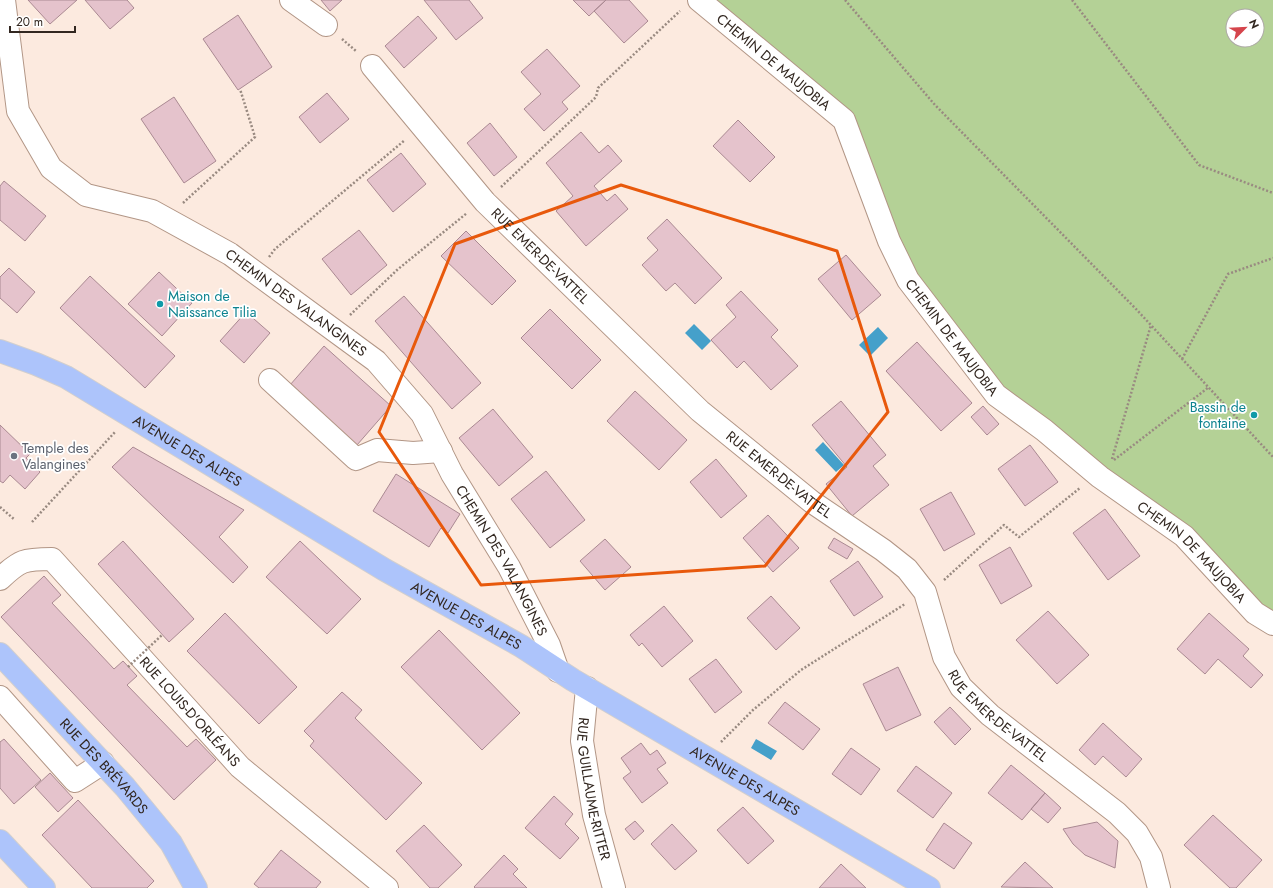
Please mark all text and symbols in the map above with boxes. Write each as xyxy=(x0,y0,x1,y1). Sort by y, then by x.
scale bar xyxy=(10,8,75,34)
north arrow xyxy=(1225,8,1265,48)
street label: CHEMIN DE MAUJOBIA xyxy=(712,9,836,116)
text: 20 m xyxy=(16,13,43,31)
text: N xyxy=(1245,17,1263,31)
street label: RUE EMER-DE-VATTEL xyxy=(487,203,594,309)
street label: CHEMIN DES VALANGINES xyxy=(221,244,371,361)
street label: CHEMIN DE MAUJOBIA xyxy=(901,275,1004,401)
place label: Maison de Naissance Tilia xyxy=(168,286,256,322)
marker: Maison de Naissance Tilia xyxy=(155,299,165,309)
place label: Bassin de fontaine xyxy=(1190,397,1246,433)
street label: AVENUE DES ALPES xyxy=(129,410,246,491)
marker: Bassin de fontaine xyxy=(1249,410,1259,420)
street label: RUE EMER-DE-VATTEL xyxy=(722,426,836,523)
place label: Temple des Valangines xyxy=(22,438,89,474)
marker: Temple des Valangines xyxy=(9,451,19,461)
street label: CHEMIN DES VALANGINES xyxy=(451,481,553,640)
street label: CHEMIN DE MAUJOBIA xyxy=(1133,496,1251,608)
street label: AVENUE DES ALPES xyxy=(407,576,526,655)
street label: RUE LOUIS-D'ORLÉANS xyxy=(135,652,245,771)
street label: RUE EMER-DE-VATTEL xyxy=(943,666,1053,767)
street label: RUE DES BRÉVARDS xyxy=(55,714,153,818)
street label: RUE GUILLAUME-RITTER xyxy=(572,716,616,862)
street label: AVENUE DES ALPES xyxy=(686,741,804,821)

